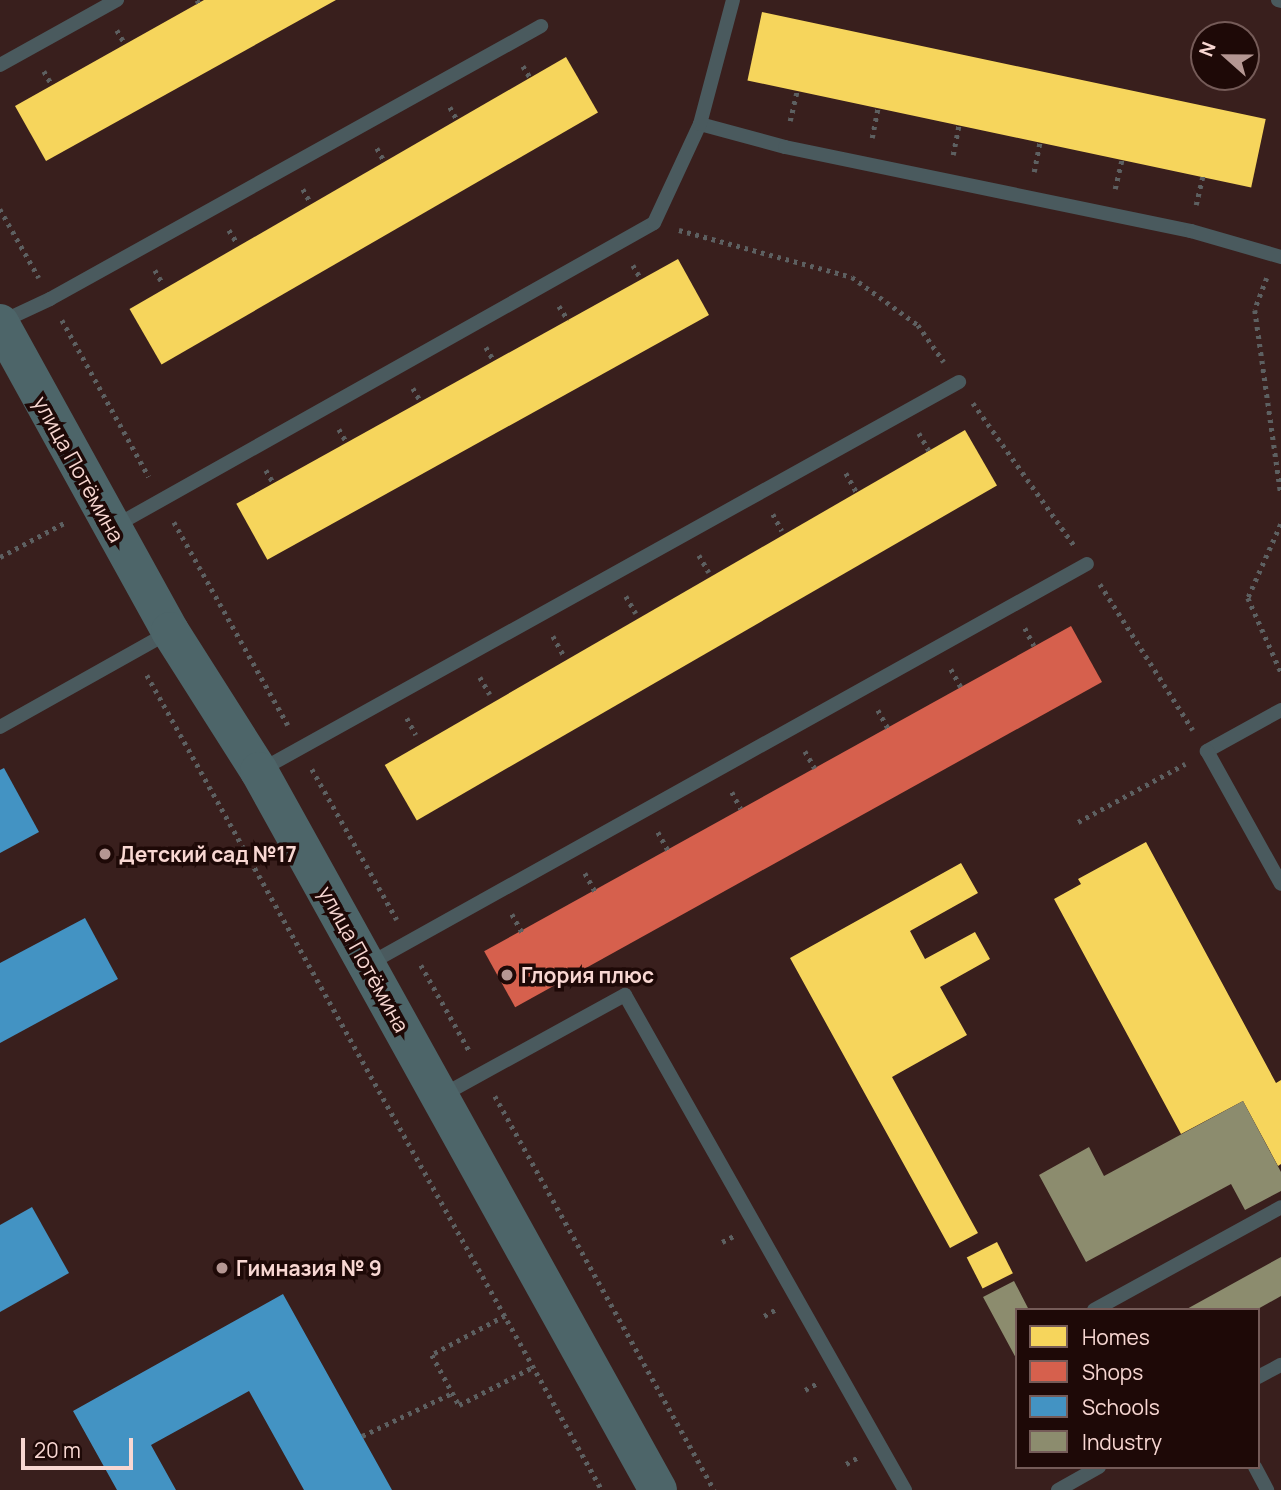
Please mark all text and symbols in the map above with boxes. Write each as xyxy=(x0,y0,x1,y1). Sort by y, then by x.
north arrow xyxy=(1190,21,1260,91)
text: N xyxy=(1193,38,1222,60)
street label: улица Потёмина xyxy=(28,391,130,547)
place label: Детский сад №17 xyxy=(119,841,297,867)
marker: Детский сад №17 xyxy=(97,846,113,862)
street label: улица Потёмина xyxy=(313,881,415,1037)
place label: Глория плюс xyxy=(521,962,654,988)
marker: Глория плюс xyxy=(499,967,515,983)
place label: Гимназия № 9 xyxy=(236,1255,382,1281)
marker: Гимназия № 9 xyxy=(214,1260,230,1276)
legend xyxy=(1015,1308,1260,1469)
text: Homes xyxy=(1082,1323,1150,1351)
text: Shops xyxy=(1082,1358,1143,1386)
text: Schools xyxy=(1082,1393,1160,1421)
scale bar xyxy=(24,1424,136,1468)
text: Industry xyxy=(1082,1428,1162,1456)
text: 20 m xyxy=(34,1436,81,1464)

